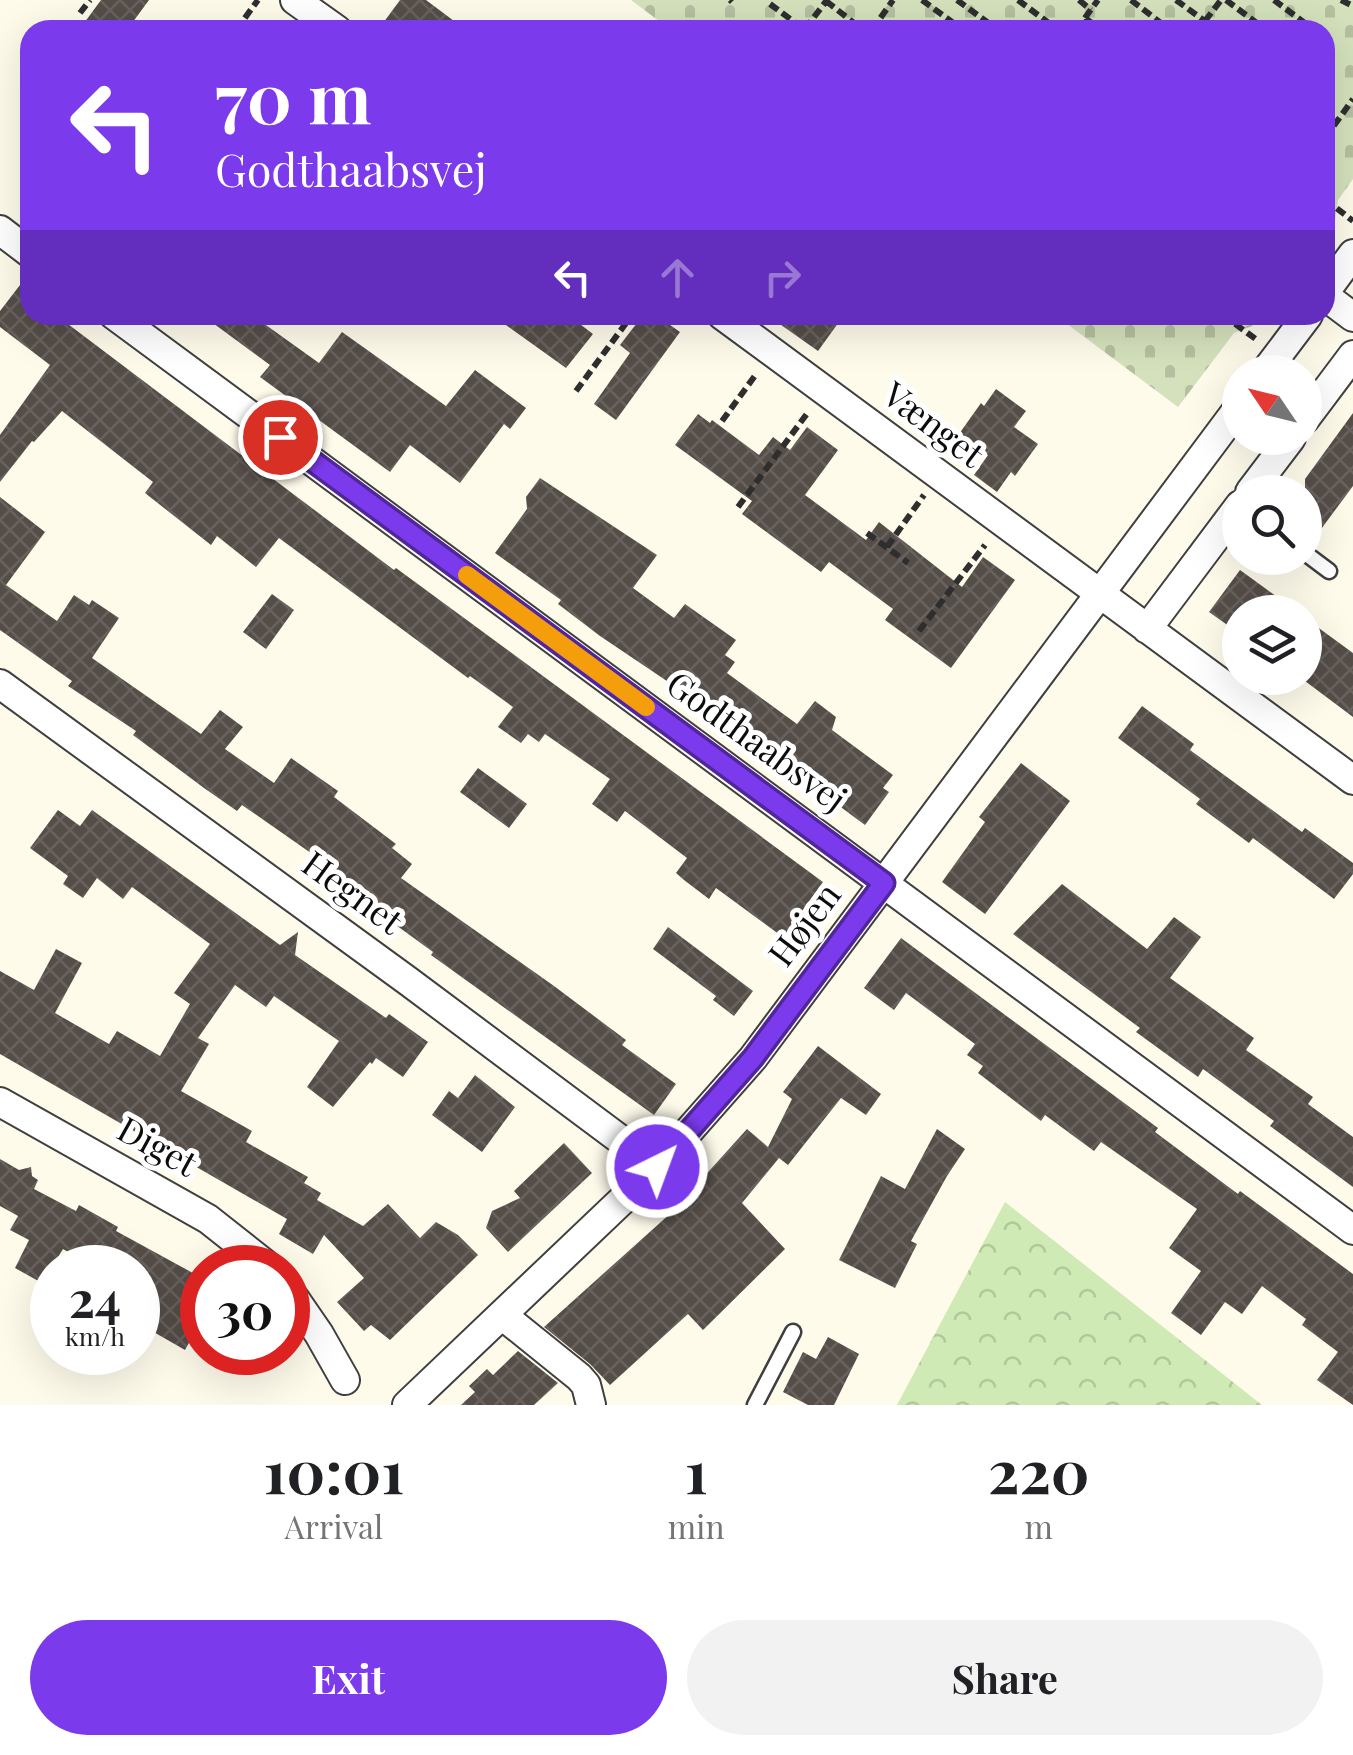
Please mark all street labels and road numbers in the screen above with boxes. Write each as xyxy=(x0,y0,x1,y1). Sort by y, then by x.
street label: Vænget xyxy=(874,369,995,477)
street label: Godthaabsvej xyxy=(658,659,857,821)
street label: Hegnet xyxy=(294,839,414,944)
street label: Højen xyxy=(756,872,850,975)
street label: Diget xyxy=(110,1104,207,1186)

